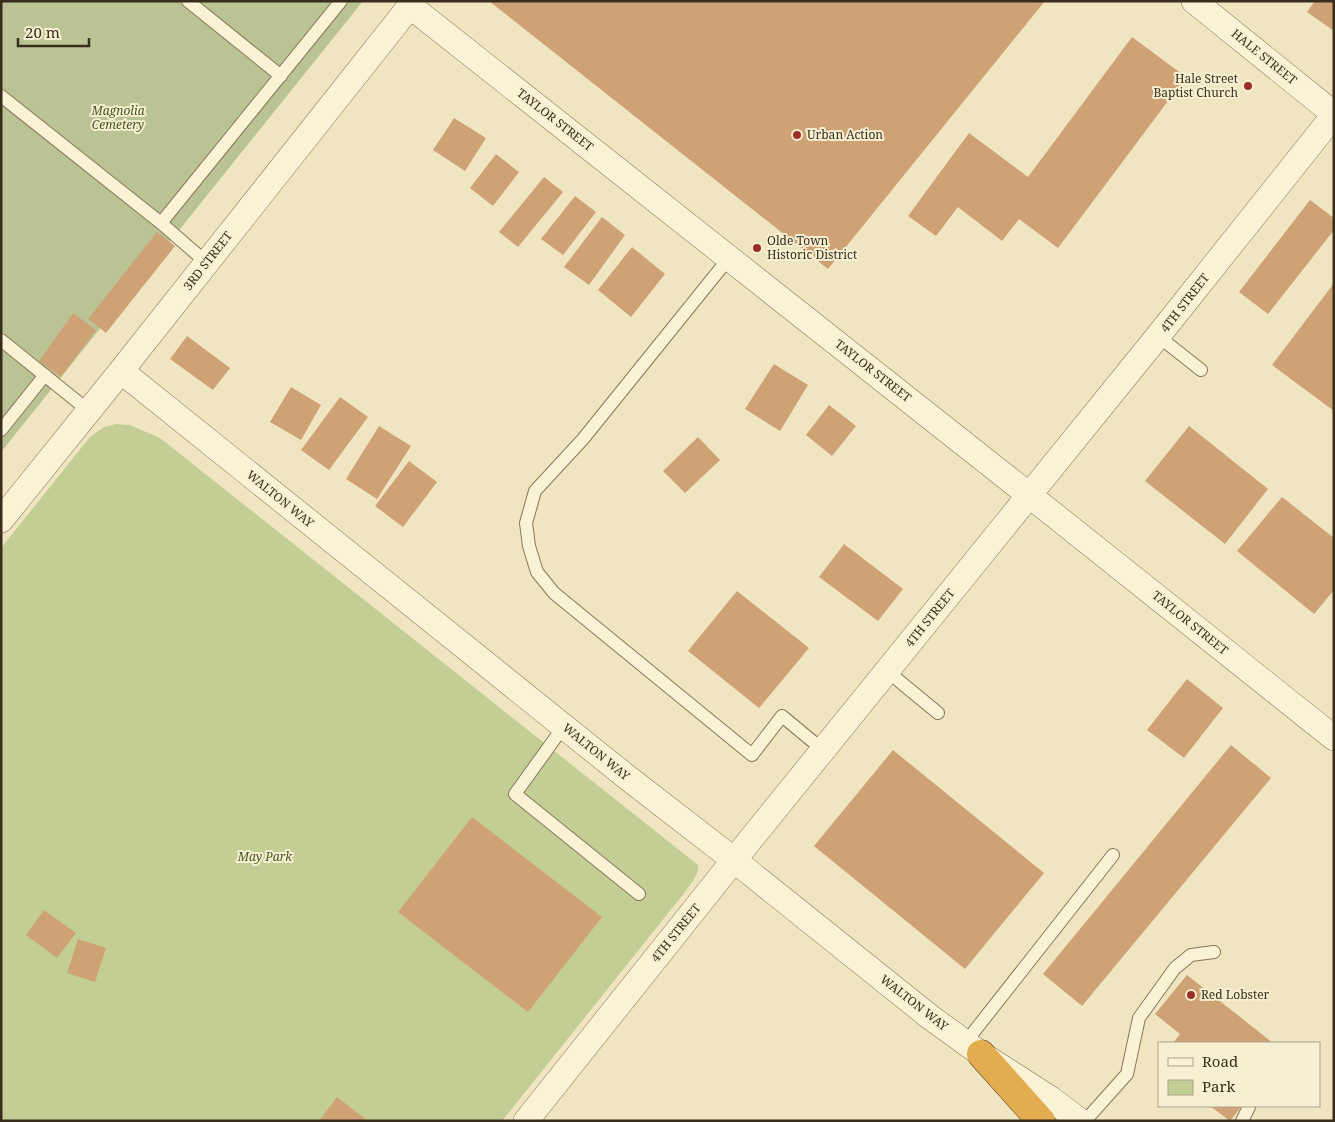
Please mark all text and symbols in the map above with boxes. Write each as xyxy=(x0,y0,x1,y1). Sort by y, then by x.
scale bar xyxy=(18,15,89,47)
text: 20 m xyxy=(25,22,60,42)
street label: HALE STREET xyxy=(1228,25,1301,89)
place label: Hale Street Baptist Church xyxy=(1153,70,1238,101)
marker: Hale Street Baptist Church xyxy=(1242,80,1254,92)
street label: TAYLOR STREET xyxy=(513,84,598,155)
park label: Magnolia Cemetery xyxy=(90,102,145,133)
place label: Urban Action xyxy=(807,126,883,143)
marker: Urban Action xyxy=(791,129,803,141)
street label: 3RD STREET xyxy=(179,227,236,294)
place label: Olde Town Historic District xyxy=(767,232,857,263)
marker: Olde Town Historic District xyxy=(751,242,763,254)
street label: 4TH STREET xyxy=(1156,269,1213,336)
street label: TAYLOR STREET xyxy=(831,335,916,406)
street label: WALTON WAY xyxy=(243,466,318,531)
street label: 4TH STREET xyxy=(901,584,959,650)
street label: TAYLOR STREET xyxy=(1149,587,1232,659)
street label: WALTON WAY xyxy=(559,719,634,784)
park label: May Park xyxy=(237,848,293,865)
street label: 4TH STREET xyxy=(647,899,705,965)
street label: WALTON WAY xyxy=(877,971,952,1035)
place label: Red Lobster xyxy=(1201,986,1270,1003)
marker: Red Lobster xyxy=(1185,989,1197,1001)
legend xyxy=(1158,1042,1320,1107)
text: Road xyxy=(1202,1051,1238,1071)
text: Park xyxy=(1202,1076,1236,1096)

